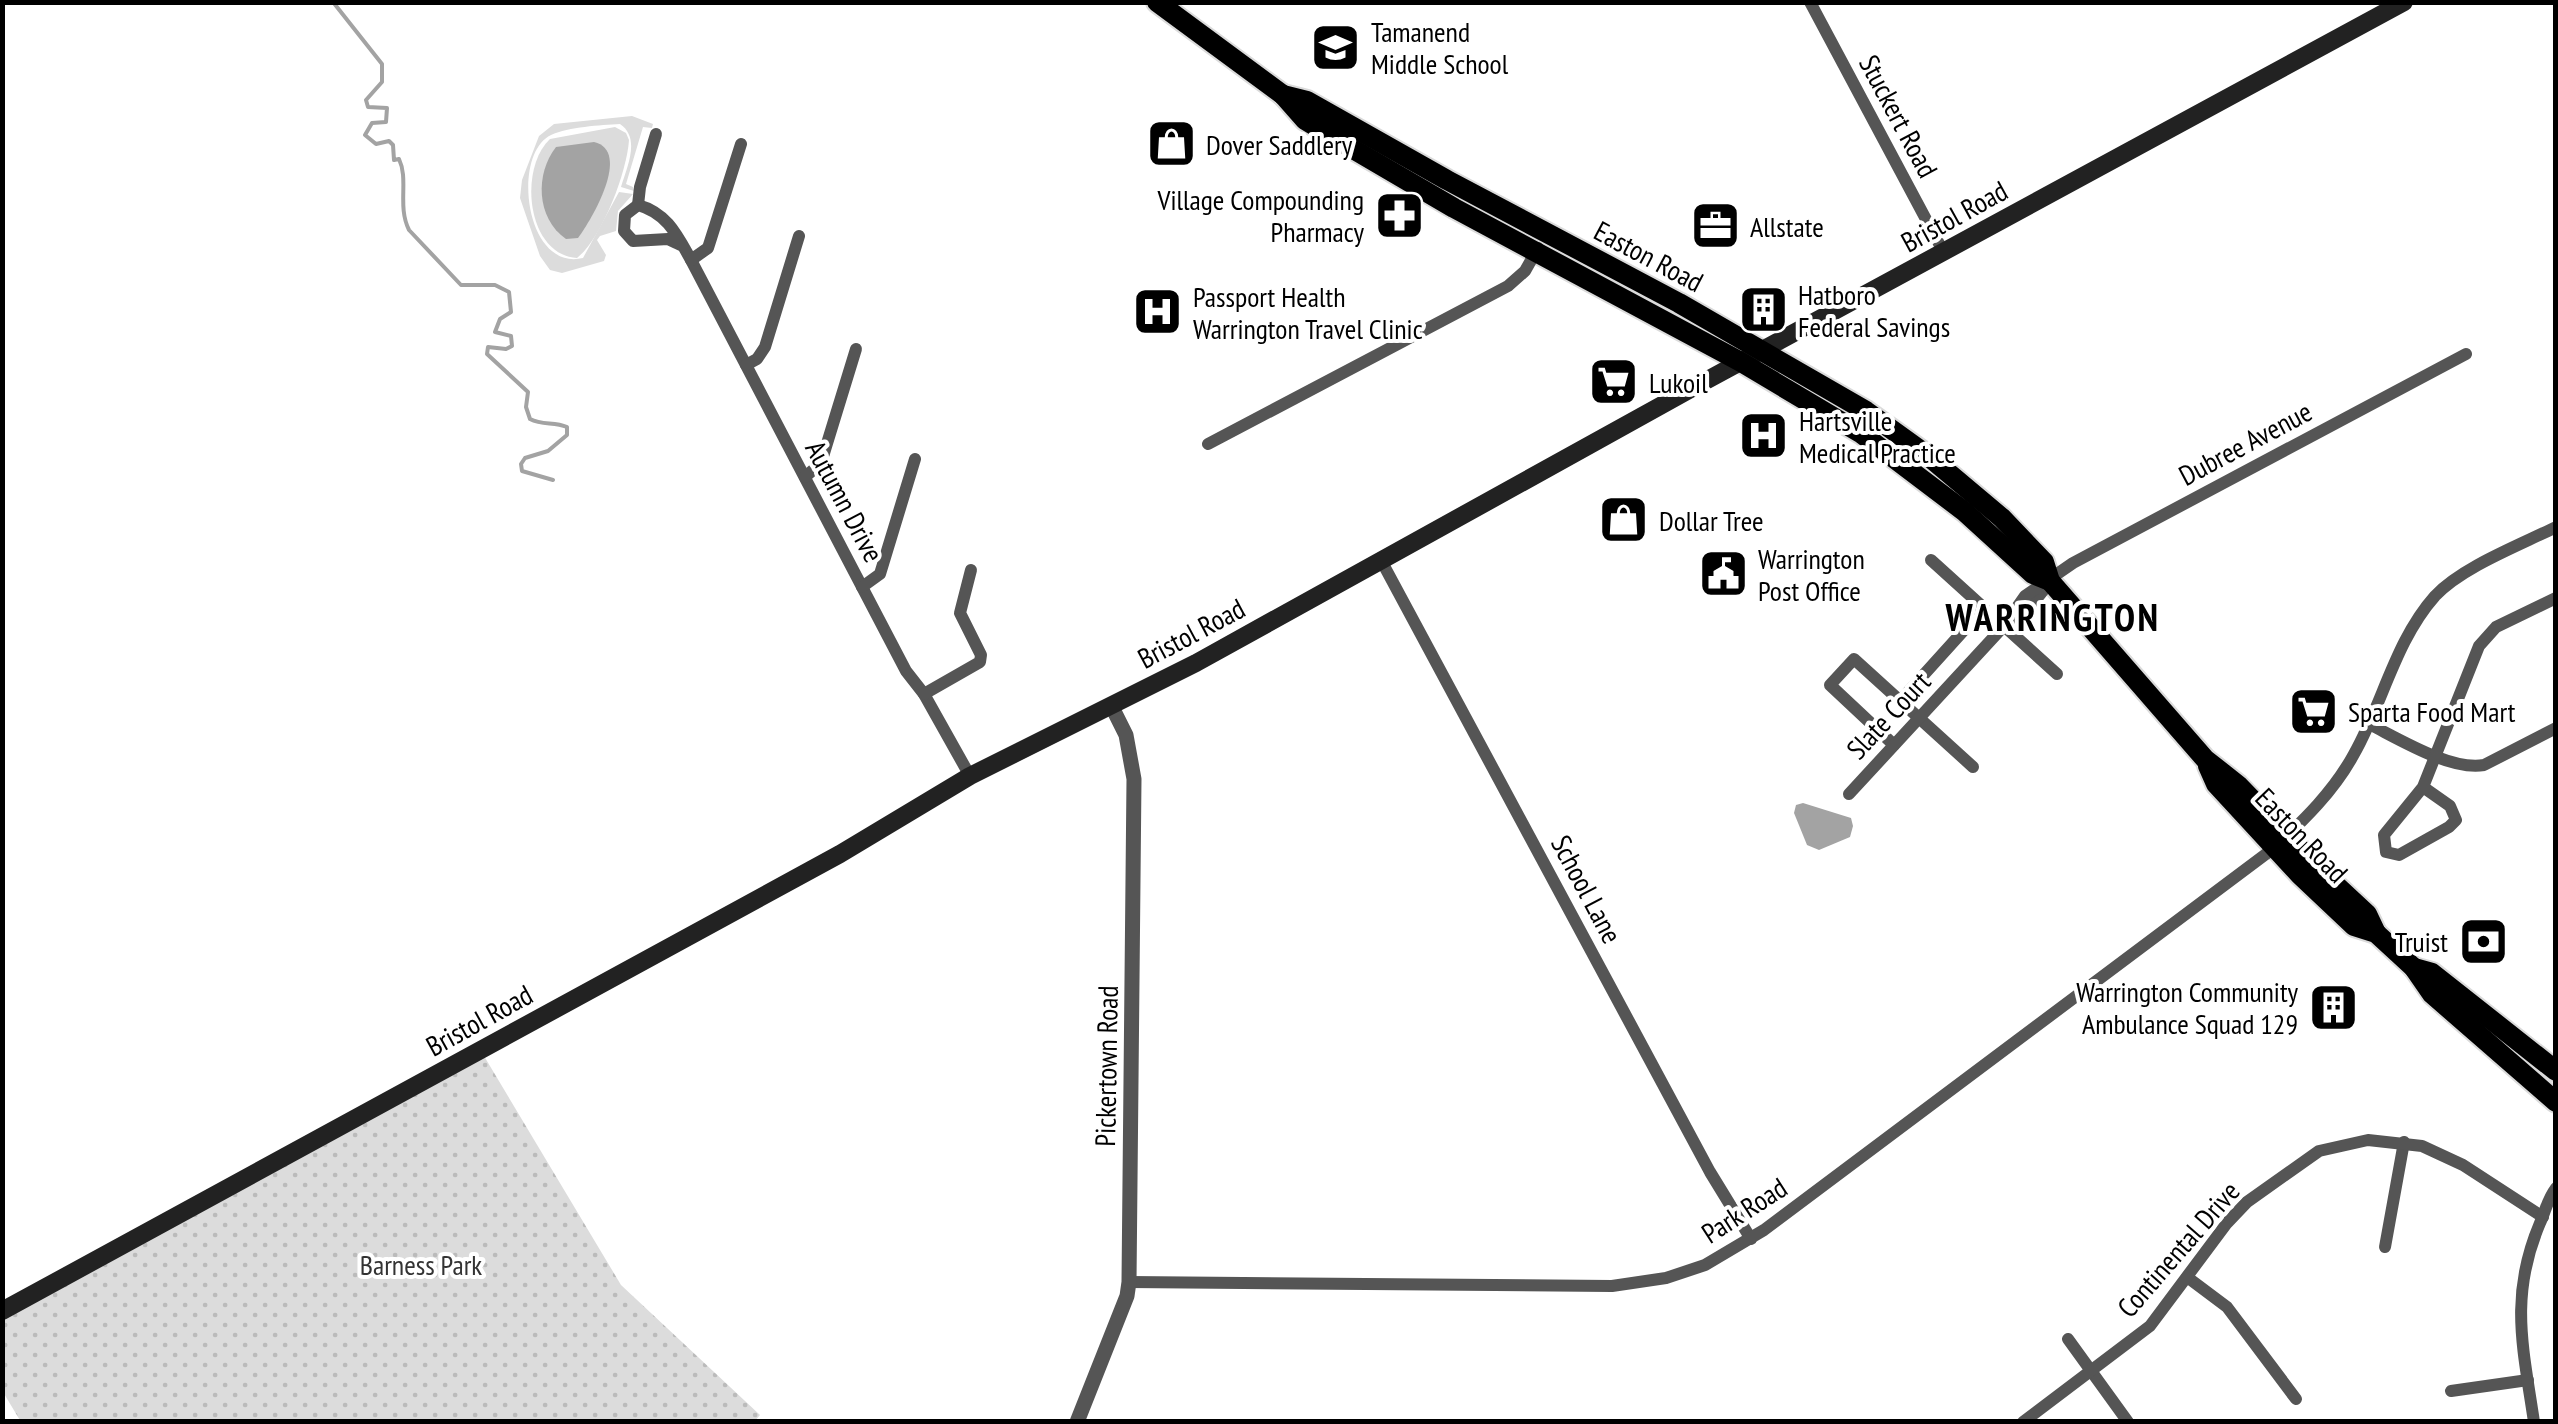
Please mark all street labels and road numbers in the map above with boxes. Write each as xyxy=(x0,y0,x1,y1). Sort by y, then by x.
street label: Stuckert Road xyxy=(1851,48,1947,184)
street label: Bristol Road xyxy=(1894,172,2014,260)
street label: Easton Road xyxy=(1588,212,1710,300)
street label: Dubree Avenue xyxy=(2172,392,2318,494)
street label: Autumn Drive xyxy=(798,434,892,568)
street label: Bristol Road xyxy=(1131,589,1251,677)
street label: Slate Court xyxy=(1838,663,1938,767)
street label: Easton Road xyxy=(2248,780,2356,890)
street label: School Lane xyxy=(1543,829,1631,949)
street label: Bristol Road xyxy=(419,976,539,1064)
street label: Pickertown Road xyxy=(1086,985,1126,1147)
street label: Park Road xyxy=(1694,1169,1794,1251)
street label: Continental Drive xyxy=(2109,1173,2247,1325)

